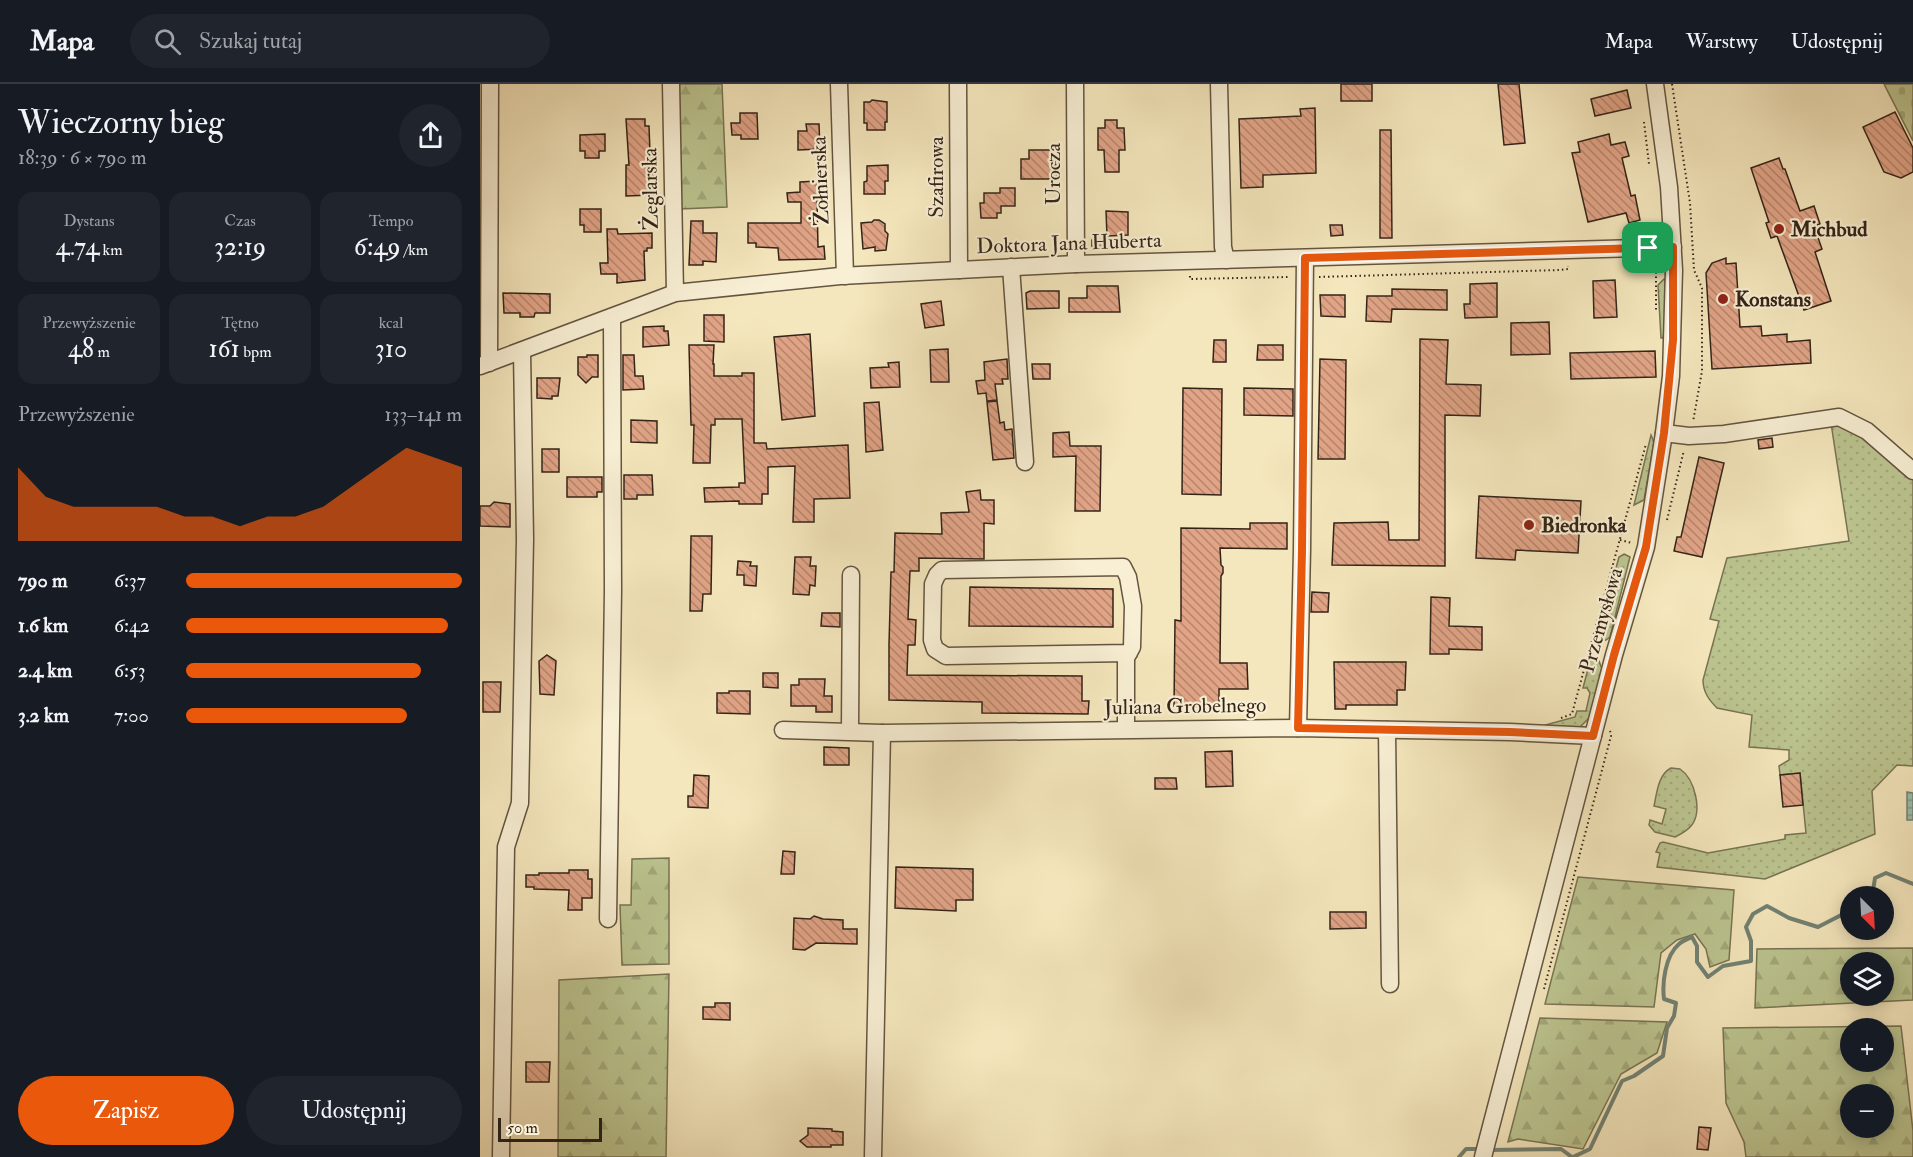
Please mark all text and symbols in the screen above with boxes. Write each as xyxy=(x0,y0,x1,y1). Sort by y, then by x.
search box xyxy=(130,14,550,68)
text: Mapa xyxy=(30,24,94,59)
icon: search xyxy=(151,25,184,58)
text: Szukaj tutaj xyxy=(199,27,302,55)
text: Mapa xyxy=(1605,28,1653,55)
text: Warstwy xyxy=(1686,28,1758,55)
text: Udostępnij xyxy=(1791,28,1883,55)
text: Wieczorny bieg xyxy=(18,102,224,143)
button: share xyxy=(399,104,462,167)
street label: Żołnierska xyxy=(805,135,836,226)
street label: Szafirowa xyxy=(923,136,950,218)
street label: Urocza xyxy=(1040,143,1067,205)
text: 18:39 · 6 × 790 m xyxy=(18,145,146,170)
street label: Żeglarska xyxy=(636,147,665,230)
text: Dystans xyxy=(63,211,115,231)
text: Czas xyxy=(224,211,256,231)
text: Tempo xyxy=(369,211,413,231)
place label: Michbud xyxy=(1790,216,1868,243)
pin xyxy=(1622,222,1673,273)
marker: Michbud xyxy=(1772,222,1786,236)
street label: Doktora Jana Huberta xyxy=(976,227,1162,260)
text: 4.74 xyxy=(55,231,99,263)
text: 32:19 xyxy=(214,231,266,263)
text: 6:49 xyxy=(354,231,401,263)
icon: arrive xyxy=(1631,231,1664,264)
text: km xyxy=(99,240,123,260)
text: /km xyxy=(401,240,428,260)
place label: Konstans xyxy=(1735,286,1811,313)
marker: Konstans xyxy=(1716,292,1730,306)
text: Przewyższenie xyxy=(42,313,136,333)
text: Tętno xyxy=(221,313,259,333)
text: kcal xyxy=(379,313,403,333)
text: 48 xyxy=(68,333,94,365)
text: 161 xyxy=(208,333,240,365)
text: 310 xyxy=(375,333,407,365)
text: m xyxy=(94,342,110,362)
text: bpm xyxy=(240,342,272,362)
text: Przewyższenie xyxy=(18,402,135,427)
text: 133–141 m xyxy=(385,402,462,427)
place label: Biedronka xyxy=(1541,512,1628,539)
marker: Biedronka xyxy=(1522,518,1536,532)
street label: Przemysłowa xyxy=(1574,564,1629,676)
text: 790 m xyxy=(18,568,67,593)
text: 6:37 xyxy=(114,568,146,593)
text: 1.6 km xyxy=(18,613,68,638)
text: 6:42 xyxy=(114,613,150,638)
text: 2.4 km xyxy=(18,658,72,683)
text: 6:53 xyxy=(114,658,146,683)
street label: Juliana Grobelnego xyxy=(1103,692,1266,721)
text: 3.2 km xyxy=(18,703,69,728)
text: 7:00 xyxy=(114,703,149,728)
north arrow xyxy=(1840,886,1894,940)
map controls xyxy=(1840,886,1894,1138)
button: layers xyxy=(1840,952,1894,1006)
button: + xyxy=(1840,1018,1894,1072)
button: Zapisz xyxy=(18,1076,234,1145)
button: Udostępnij xyxy=(246,1076,462,1145)
button: − xyxy=(1840,1084,1894,1138)
scale bar xyxy=(498,1115,602,1142)
text: 50 m xyxy=(507,1118,538,1138)

